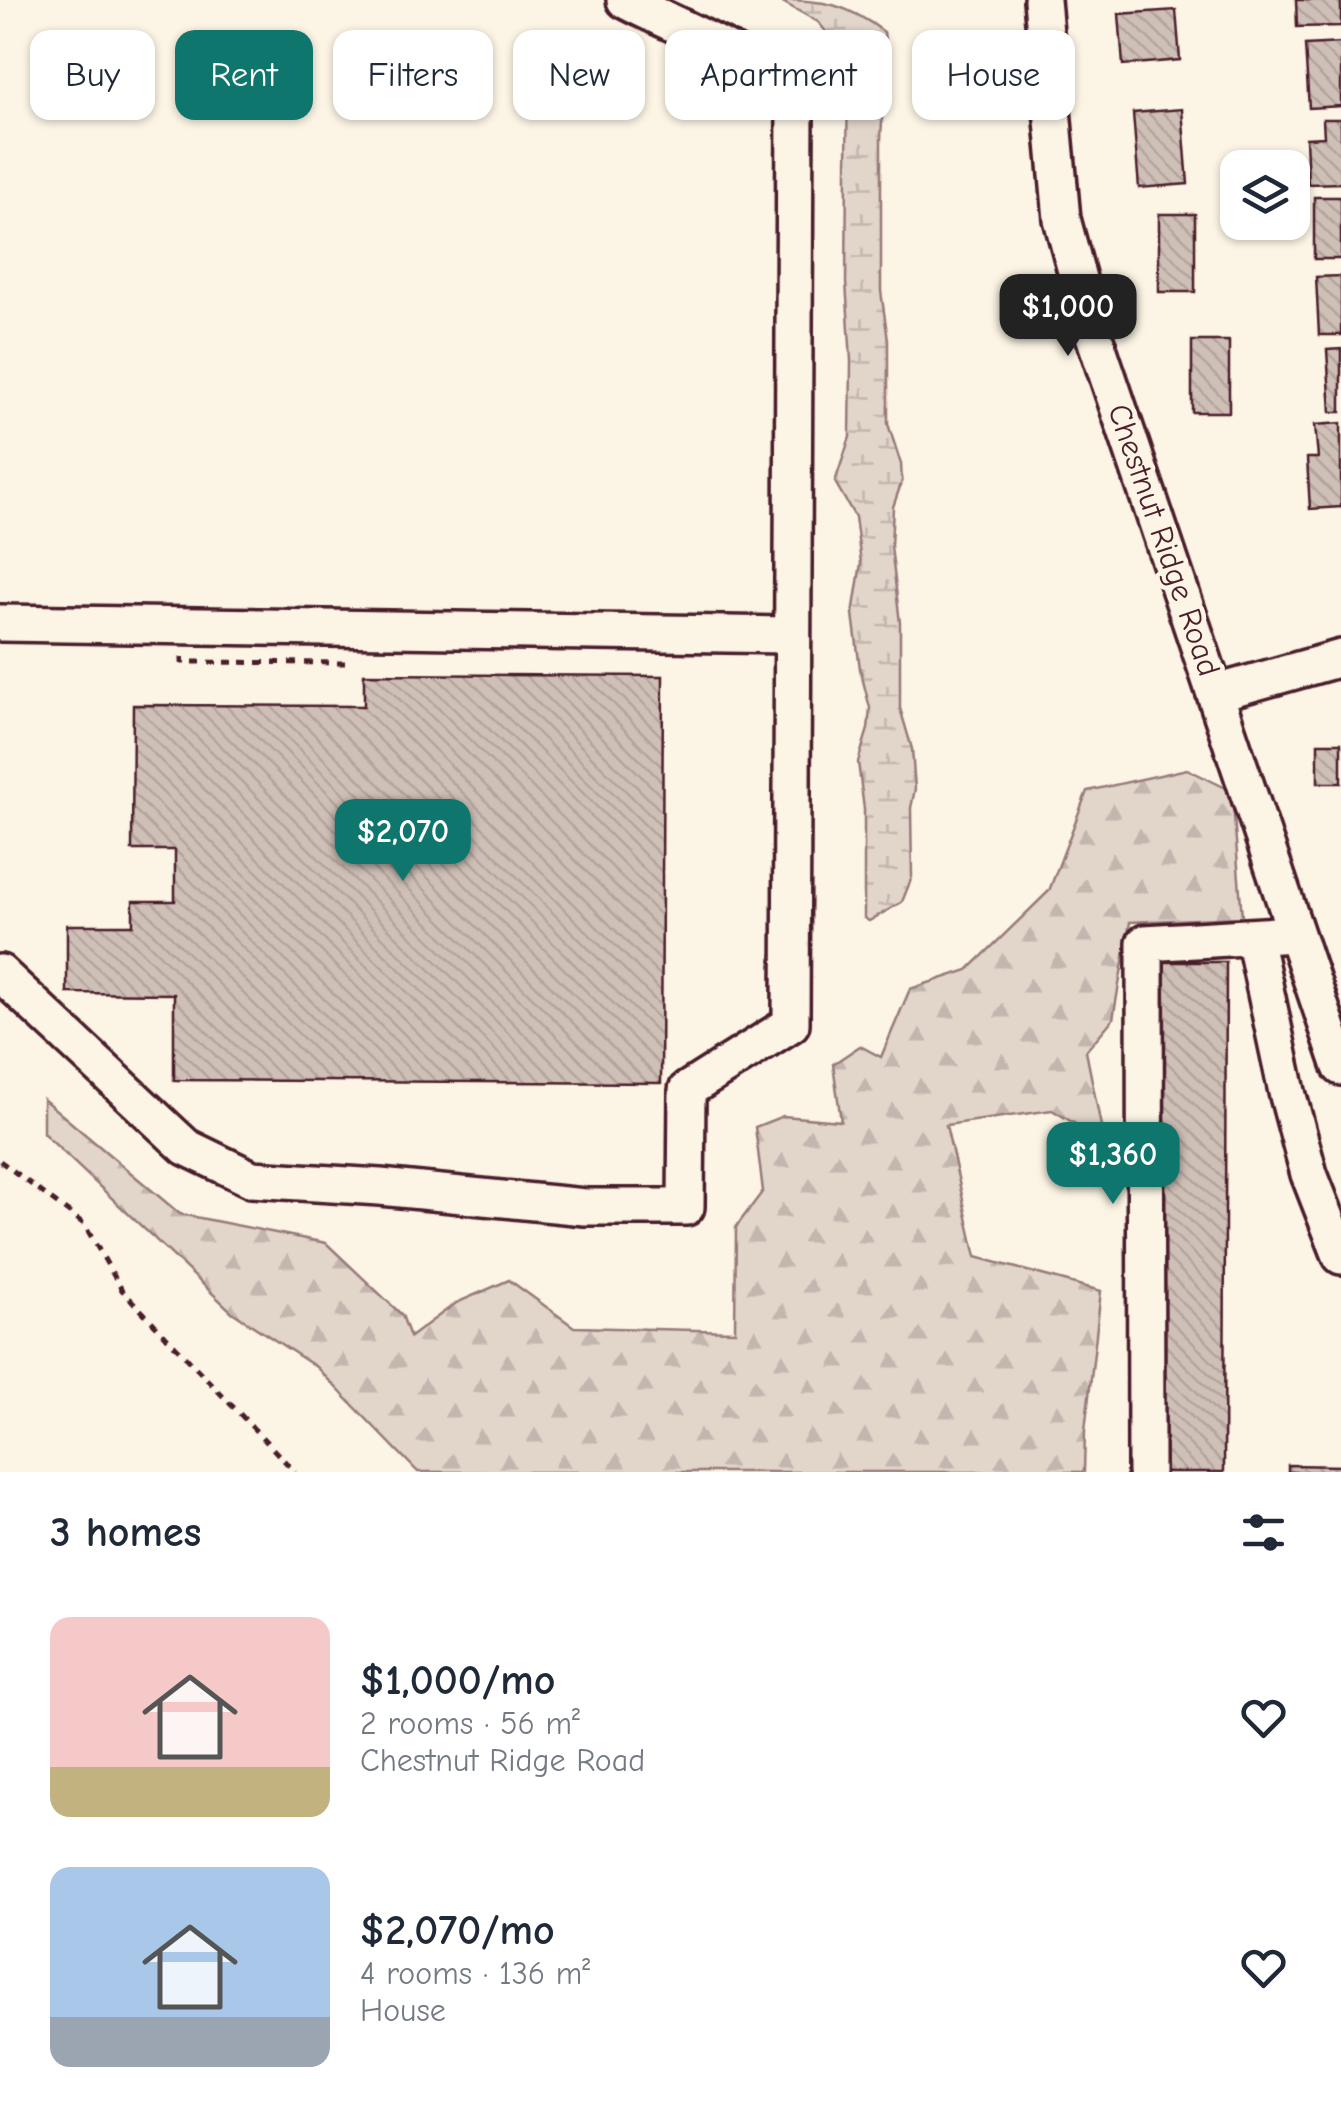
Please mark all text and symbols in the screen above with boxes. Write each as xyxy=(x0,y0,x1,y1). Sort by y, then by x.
chip: Buy xyxy=(30,30,155,120)
chip: Rent xyxy=(175,30,313,120)
chip: Filters xyxy=(333,30,493,120)
chip: New xyxy=(513,30,645,120)
chip: Apartment xyxy=(665,30,892,120)
chip: House xyxy=(912,30,1075,120)
map controls xyxy=(1220,150,1310,240)
button: layers xyxy=(1220,150,1310,240)
pin: $1,000 xyxy=(987,274,1149,359)
text: $1,000 xyxy=(1022,288,1114,325)
street label: Chestnut Ridge Road xyxy=(1100,399,1228,681)
pin: $2,070 xyxy=(322,799,484,884)
text: $2,070 xyxy=(357,813,449,850)
pin: $1,360 xyxy=(1032,1122,1194,1207)
text: $1,360 xyxy=(1069,1136,1157,1173)
icon: filters xyxy=(1236,1505,1291,1560)
text: 3 homes xyxy=(50,1508,201,1557)
text: $1,000/mo xyxy=(360,1656,555,1705)
icon: home xyxy=(130,1657,250,1777)
icon: heart xyxy=(1236,1690,1291,1745)
text: 2 rooms · 56 m² xyxy=(360,1705,580,1742)
text: Chestnut Ridge Road xyxy=(360,1742,645,1779)
text: $2,070/mo xyxy=(360,1906,555,1955)
icon: home xyxy=(130,1907,250,2027)
icon: heart xyxy=(1236,1940,1291,1995)
text: 4 rooms · 136 m² xyxy=(360,1955,590,1992)
text: House xyxy=(360,1992,446,2029)

